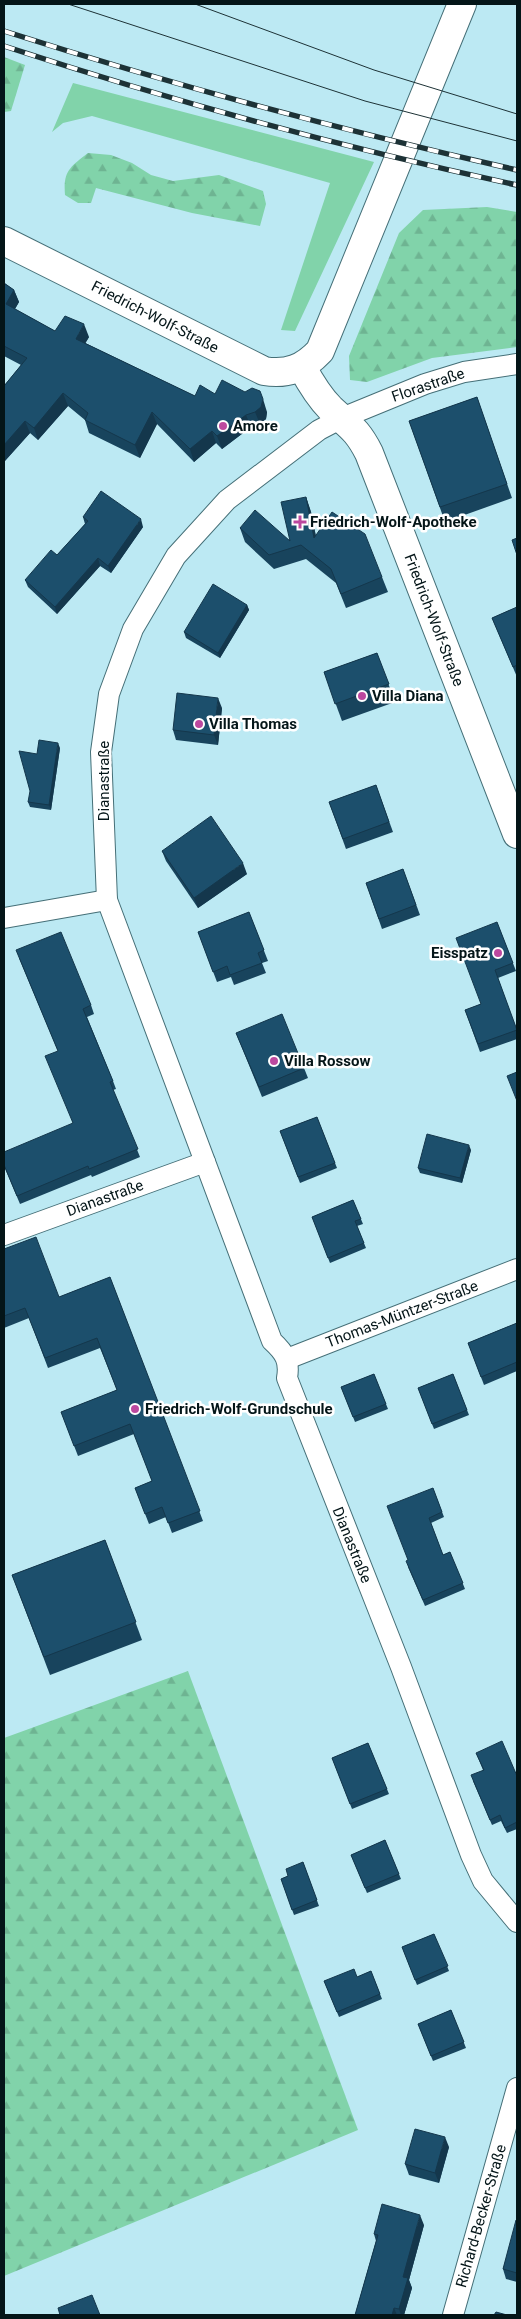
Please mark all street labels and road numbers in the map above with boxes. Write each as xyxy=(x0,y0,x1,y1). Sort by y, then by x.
street label: Friedrich-Wolf-Straße xyxy=(88,277,222,357)
street label: Florastraße xyxy=(389,364,467,406)
street label: Friedrich-Wolf-Straße xyxy=(400,551,468,689)
street label: Dianastraße xyxy=(95,741,113,821)
street label: Dianastraße xyxy=(64,1176,146,1220)
street label: Thomas-Müntzer-Straße xyxy=(323,1277,481,1351)
street label: Dianastraße xyxy=(329,1504,375,1586)
street label: Richard-Becker-Straße xyxy=(452,2142,510,2290)

